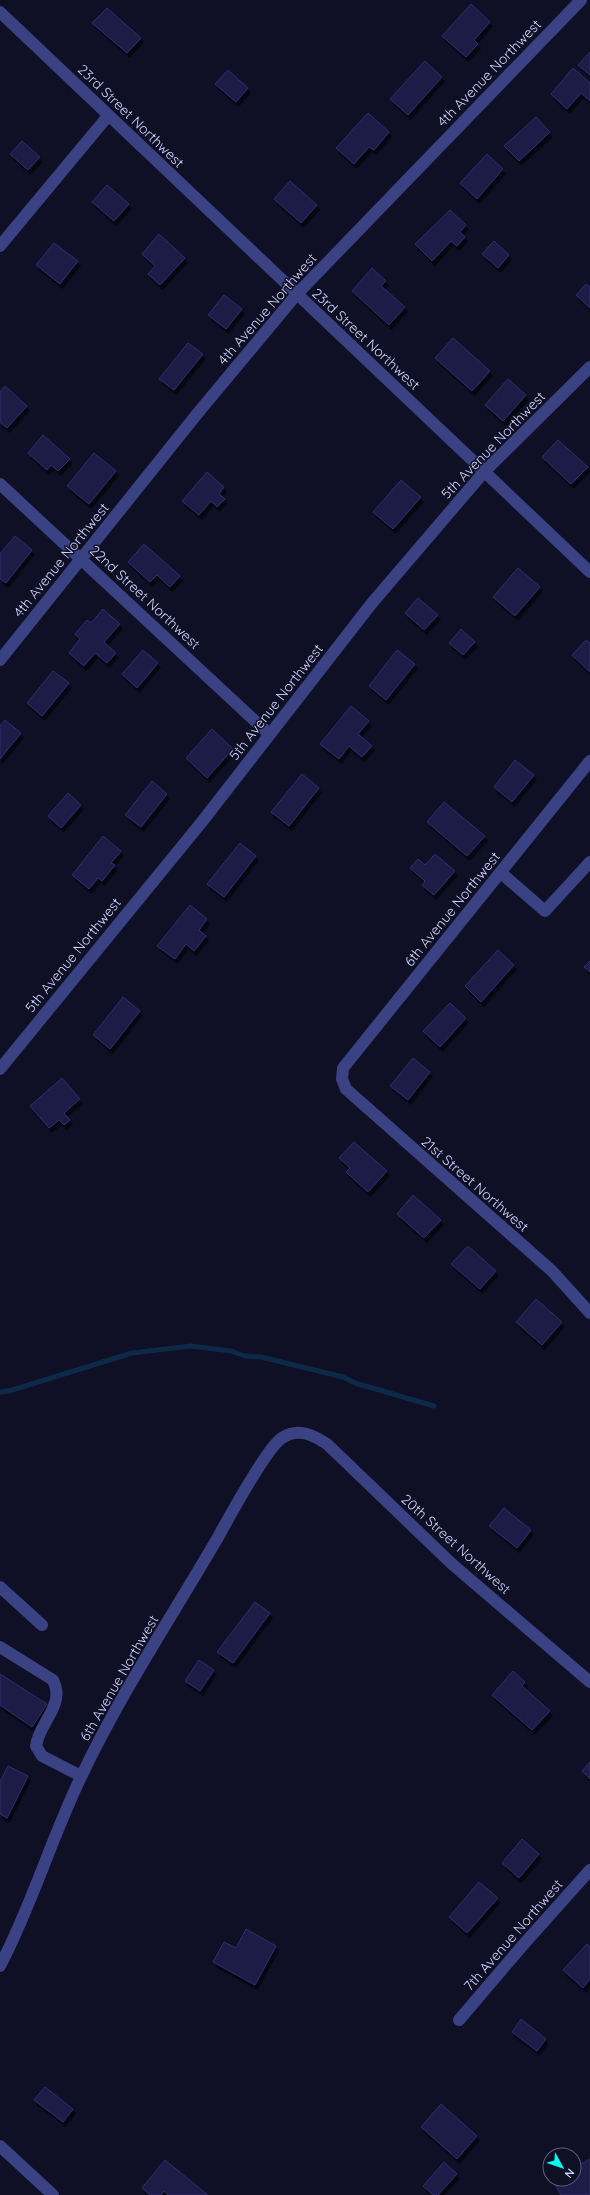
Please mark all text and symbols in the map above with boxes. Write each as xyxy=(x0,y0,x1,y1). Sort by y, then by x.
street label: 4th Avenue Northwest xyxy=(433,15,545,130)
street label: 23rd Street Northwest xyxy=(74,61,188,172)
street label: 4th Avenue Northwest xyxy=(214,249,321,369)
street label: 23rd Street Northwest xyxy=(308,284,424,394)
street label: 5th Avenue Northwest xyxy=(437,387,549,502)
street label: 4th Avenue Northwest xyxy=(9,499,113,621)
street label: 22nd Street Northwest xyxy=(86,541,204,653)
street label: 5th Avenue Northwest xyxy=(225,640,327,764)
street label: 6th Avenue Northwest xyxy=(400,848,504,970)
street label: 5th Avenue Northwest xyxy=(21,894,125,1016)
street label: 21st Street Northwest xyxy=(418,1132,533,1236)
street label: 20th Street Northwest xyxy=(398,1490,515,1598)
street label: 6th Avenue Northwest xyxy=(76,1612,162,1744)
street label: 7th Avenue Northwest xyxy=(460,1875,567,1994)
north arrow xyxy=(542,2147,582,2187)
text: N xyxy=(562,2166,578,2181)

